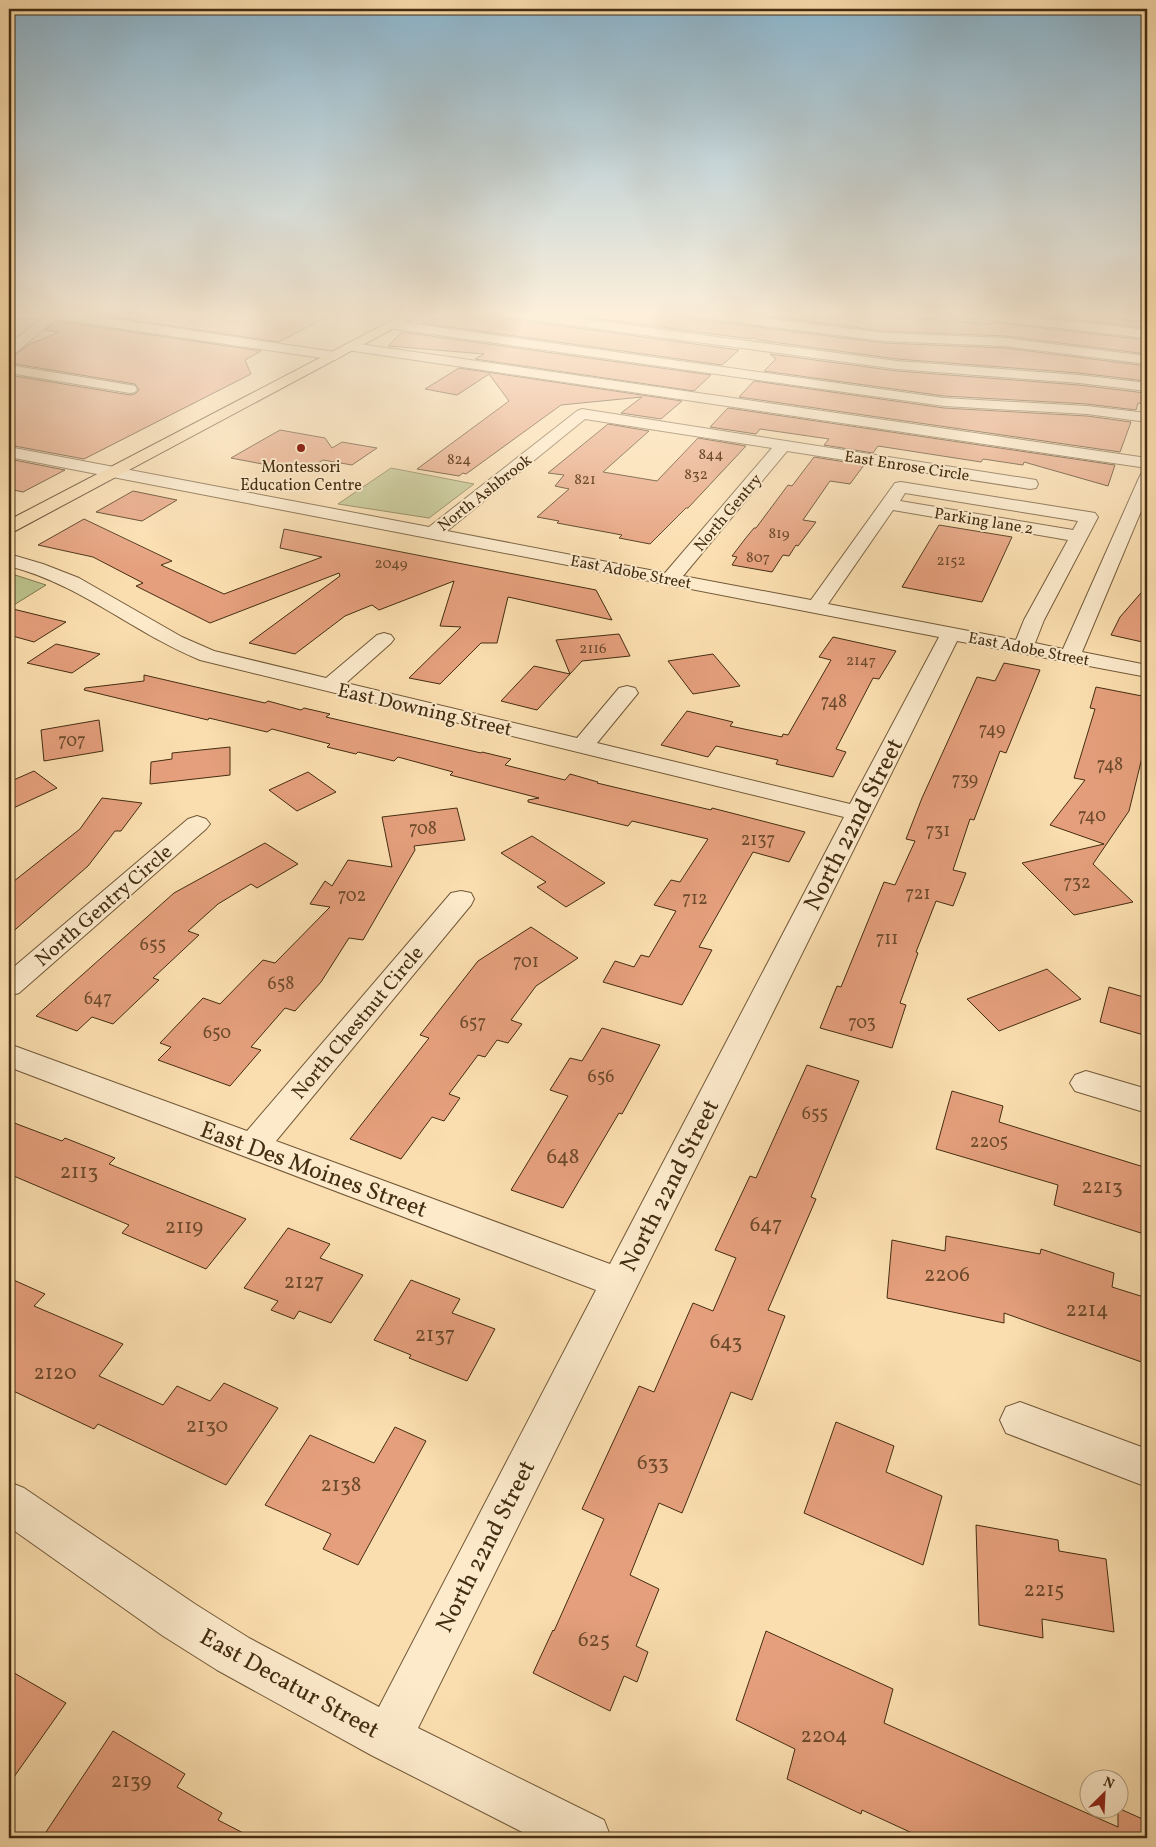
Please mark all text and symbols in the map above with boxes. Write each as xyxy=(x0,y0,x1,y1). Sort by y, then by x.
marker: Montessori Education Centre xyxy=(295,442,307,454)
house number: 844 xyxy=(698,445,724,466)
street label: East Enrose Circle xyxy=(843,446,971,488)
street label: North Ashbrook xyxy=(433,450,537,537)
house number: 824 xyxy=(447,450,471,471)
place label: Montessori Education Centre xyxy=(240,457,362,497)
house number: 832 xyxy=(684,465,708,486)
street label: North Gentry xyxy=(689,469,768,557)
house number: 821 xyxy=(574,470,596,491)
street label: Parking lane 2 xyxy=(933,503,1035,541)
house number: 819 xyxy=(768,524,790,545)
house number: 807 xyxy=(746,548,770,569)
street label: East Adobe Street xyxy=(568,550,693,596)
house number: 2152 xyxy=(936,551,966,572)
house number: 2049 xyxy=(375,554,408,575)
street label: East Adobe Street xyxy=(966,627,1091,673)
house number: 2116 xyxy=(579,639,607,660)
house number: 2147 xyxy=(846,651,876,672)
street label: East Downing Street xyxy=(334,677,515,745)
house number: 748 xyxy=(821,690,847,715)
house number: 749 xyxy=(979,718,1005,743)
house number: 707 xyxy=(58,729,86,754)
street label: North 22nd Street xyxy=(797,733,913,917)
house number: 748 xyxy=(1097,753,1123,778)
house number: 739 xyxy=(952,768,978,793)
house number: 740 xyxy=(1078,804,1106,829)
house number: 708 xyxy=(409,817,437,842)
house number: 731 xyxy=(926,819,950,844)
house number: 2137 xyxy=(741,828,775,853)
street label: North Gentry Circle xyxy=(30,839,179,974)
house number: 732 xyxy=(1063,871,1091,896)
house number: 721 xyxy=(905,882,931,907)
house number: 702 xyxy=(338,884,366,909)
house number: 712 xyxy=(682,887,708,912)
house number: 711 xyxy=(876,927,898,952)
house number: 655 xyxy=(140,933,166,958)
street label: North Chestnut Circle xyxy=(286,941,431,1106)
house number: 701 xyxy=(513,950,539,975)
house number: 658 xyxy=(268,972,294,997)
house number: 647 xyxy=(84,987,112,1012)
house number: 657 xyxy=(460,1011,486,1036)
house number: 703 xyxy=(848,1011,876,1036)
house number: 650 xyxy=(203,1021,231,1046)
house number: 656 xyxy=(588,1065,614,1090)
street label: North 22nd Street xyxy=(613,1094,729,1278)
house number: 655 xyxy=(802,1102,828,1127)
street label: East Des Moines Street xyxy=(195,1114,432,1228)
house number: 2205 xyxy=(970,1130,1008,1155)
house number: 648 xyxy=(547,1143,579,1172)
house number: 2113 xyxy=(60,1158,98,1187)
house number: 2213 xyxy=(1081,1173,1123,1202)
house number: 647 xyxy=(750,1211,782,1240)
house number: 2119 xyxy=(165,1213,203,1242)
house number: 2206 xyxy=(924,1261,970,1290)
house number: 2127 xyxy=(284,1268,324,1297)
house number: 2214 xyxy=(1065,1296,1109,1325)
house number: 2137 xyxy=(415,1321,455,1350)
house number: 643 xyxy=(710,1328,742,1357)
house number: 2120 xyxy=(33,1359,77,1388)
house number: 2130 xyxy=(186,1412,228,1441)
house number: 633 xyxy=(637,1449,669,1478)
street label: North 22nd Street xyxy=(429,1455,545,1639)
house number: 2138 xyxy=(321,1471,361,1500)
house number: 2215 xyxy=(1024,1576,1064,1605)
street label: East Decatur Street xyxy=(193,1621,385,1748)
house number: 625 xyxy=(578,1626,610,1655)
house number: 2204 xyxy=(801,1722,847,1751)
house number: 2139 xyxy=(111,1767,151,1796)
north arrow xyxy=(1078,1770,1128,1820)
text: N xyxy=(1100,1773,1117,1794)

